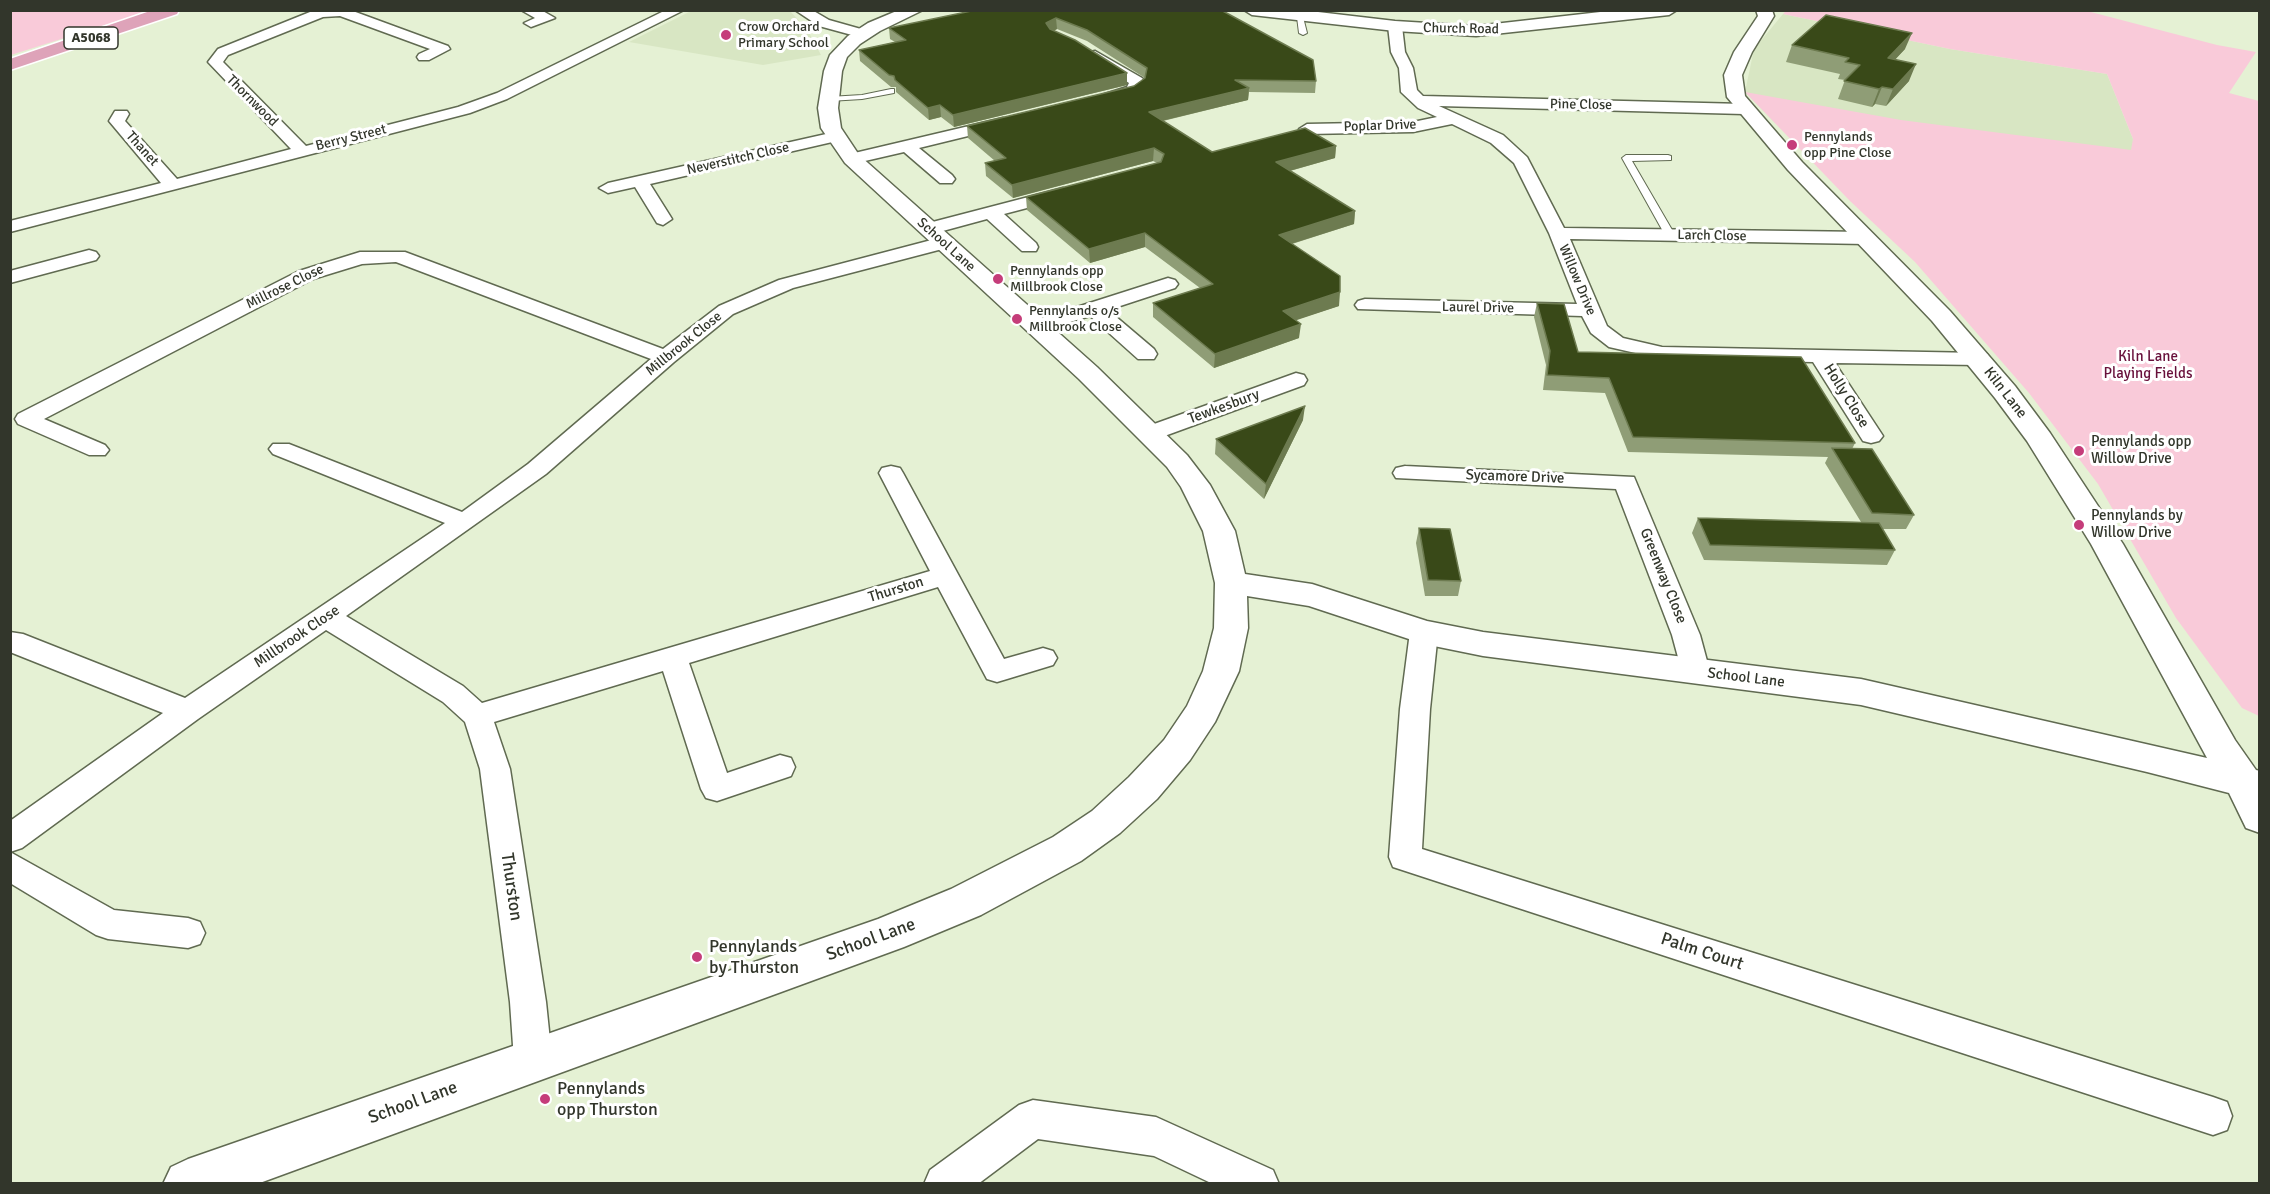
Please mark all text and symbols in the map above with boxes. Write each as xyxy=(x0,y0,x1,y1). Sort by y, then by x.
place label: Crow Orchard Primary School xyxy=(738,19,829,51)
street label: Church Road xyxy=(1423,20,1499,38)
road number: A5068 xyxy=(64,27,118,49)
marker: Crow Orchard Primary School xyxy=(719,28,733,42)
street label: Thornwood xyxy=(223,72,281,130)
street label: Pine Close xyxy=(1550,96,1612,114)
street label: Poplar Drive xyxy=(1343,116,1417,136)
street label: Berry Street xyxy=(314,121,388,155)
street label: Thanet xyxy=(122,128,162,170)
place label: Pennylands opp Pine Close xyxy=(1804,129,1891,162)
marker: Pennylands opp Pine Close xyxy=(1785,138,1799,152)
street label: Neverstitch Close xyxy=(685,139,791,179)
street label: School Lane xyxy=(913,214,979,276)
street label: Larch Close xyxy=(1677,227,1747,245)
street label: Willow Drive xyxy=(1555,242,1599,318)
street label: Millrose Close xyxy=(243,261,327,313)
place label: Pennylands opp Millbrook Close xyxy=(1010,263,1104,296)
marker: Pennylands opp Millbrook Close xyxy=(991,272,1005,286)
street label: Laurel Drive xyxy=(1442,299,1514,317)
place label: Pennylands o/s Millbrook Close xyxy=(1029,303,1122,336)
street label: Millbrook Close xyxy=(643,308,725,380)
marker: Pennylands o/s Millbrook Close xyxy=(1010,312,1024,326)
park label: Kiln Lane Playing Fields xyxy=(2103,348,2193,383)
street label: Holly Close xyxy=(1819,361,1873,431)
street label: Kiln Lane xyxy=(1979,364,2031,422)
street label: Tewkesbury xyxy=(1186,386,1262,428)
place label: Pennylands opp Willow Drive xyxy=(2091,433,2191,468)
marker: Pennylands opp Willow Drive xyxy=(2072,444,2086,458)
street label: Sycamore Drive xyxy=(1465,466,1565,488)
place label: Pennylands by Willow Drive xyxy=(2091,507,2183,542)
marker: Pennylands by Willow Drive xyxy=(2072,518,2086,532)
street label: Greenway Close xyxy=(1636,526,1690,626)
street label: Thurston xyxy=(866,573,926,607)
street label: Millbrook Close xyxy=(251,602,343,672)
street label: School Lane xyxy=(1706,664,1786,692)
street label: Thurston xyxy=(496,852,526,922)
street label: School Lane xyxy=(823,914,919,966)
street label: Palm Court xyxy=(1658,928,1746,976)
place label: Pennylands by Thurston xyxy=(709,936,799,978)
marker: Pennylands by Thurston xyxy=(690,950,704,964)
street label: School Lane xyxy=(365,1077,461,1129)
place label: Pennylands opp Thurston xyxy=(557,1078,658,1120)
marker: Pennylands opp Thurston xyxy=(538,1092,552,1106)

